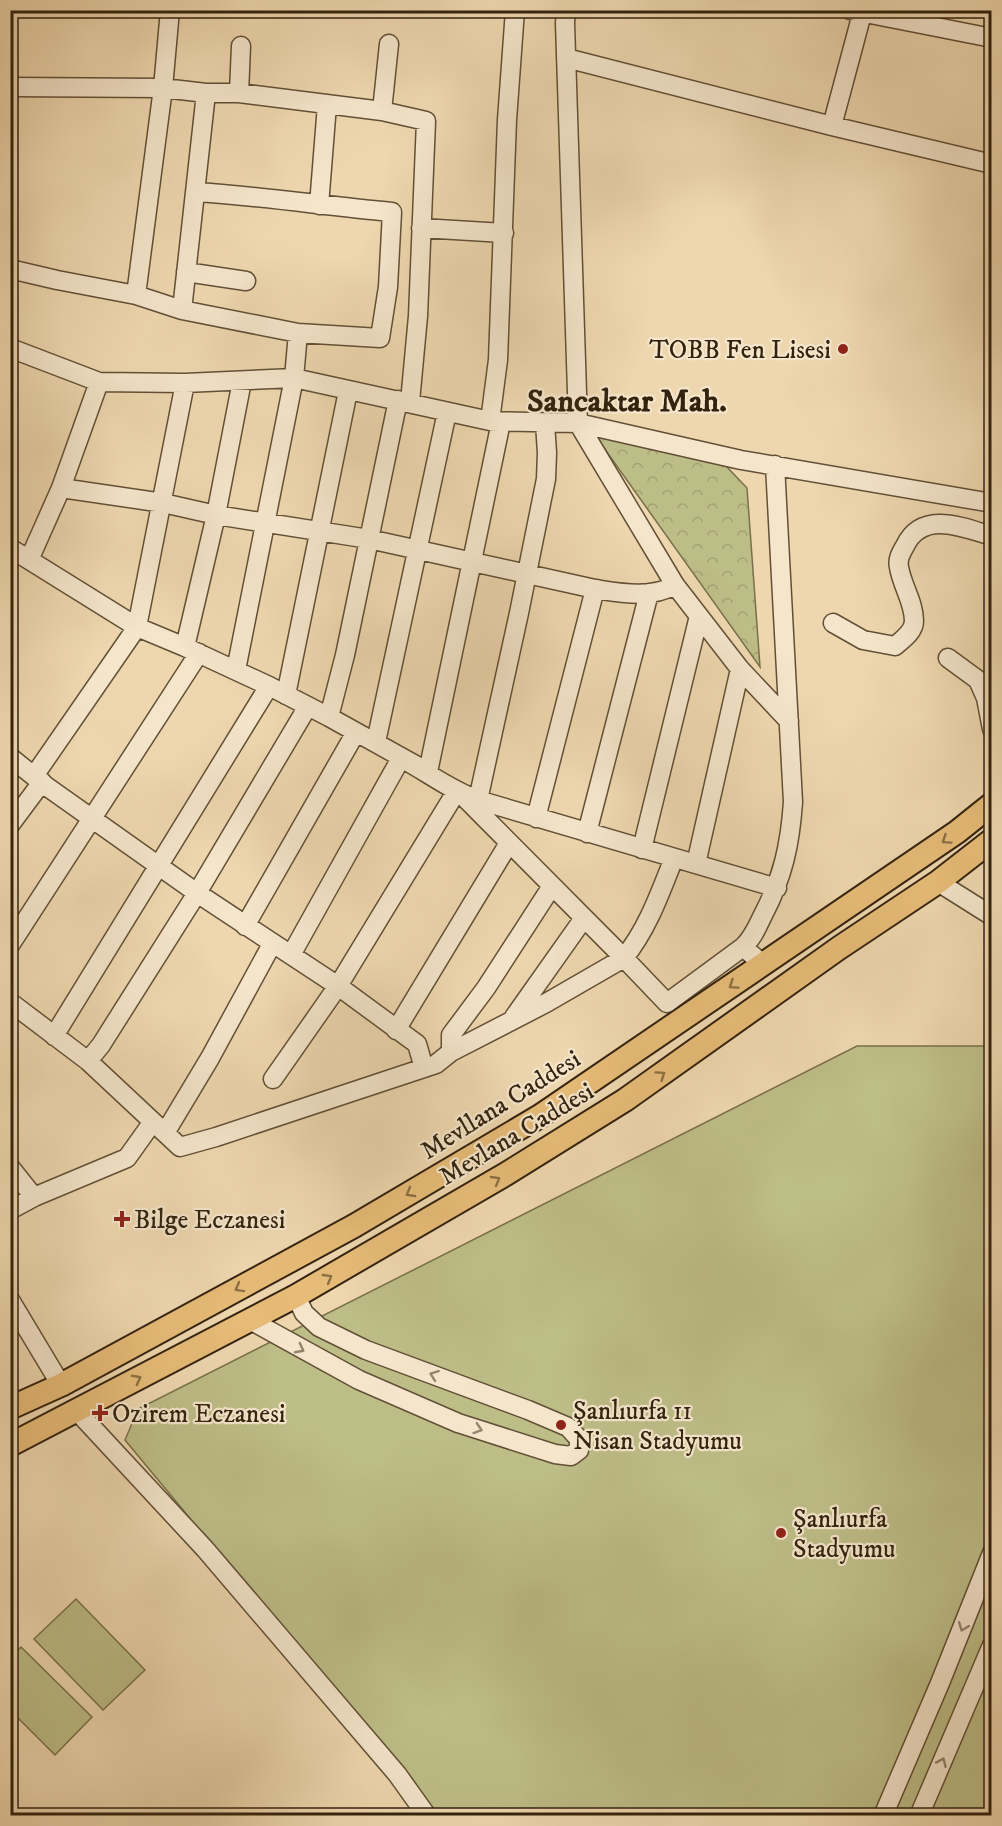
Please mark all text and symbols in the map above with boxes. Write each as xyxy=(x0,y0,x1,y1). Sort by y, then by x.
place label: TOBB Fen Lisesi xyxy=(649,334,831,367)
marker: TOBB Fen Lisesi xyxy=(836,342,850,356)
district label: Sancaktar Mah. xyxy=(527,382,727,422)
one-way arrow xyxy=(941,833,952,844)
one-way arrow xyxy=(728,978,739,989)
street label: Mevllana Caddesi xyxy=(415,1043,587,1168)
one-way arrow xyxy=(654,1071,665,1082)
street label: Mevlana Caddesi xyxy=(433,1075,600,1193)
one-way arrow xyxy=(490,1176,500,1187)
one-way arrow xyxy=(406,1186,416,1197)
place label: Bilge Eczanesi xyxy=(134,1204,285,1237)
marker: Bilge Eczanesi xyxy=(115,1212,129,1226)
one-way arrow xyxy=(322,1274,332,1285)
one-way arrow xyxy=(235,1281,246,1292)
one-way arrow xyxy=(294,1342,305,1353)
one-way arrow xyxy=(429,1370,440,1382)
one-way arrow xyxy=(131,1375,142,1387)
place label: Şanlıurfa 11 Nisan Stadyumu xyxy=(573,1395,742,1458)
place label: Ozirem Eczanesi xyxy=(112,1398,286,1431)
marker: Ozirem Eczanesi xyxy=(93,1406,107,1420)
marker: Şanlıurfa 11 Nisan Stadyumu xyxy=(554,1418,568,1432)
one-way arrow xyxy=(472,1422,483,1435)
place label: Şanlıurfa Stadyumu xyxy=(793,1503,896,1566)
marker: Şanlıurfa Stadyumu xyxy=(774,1526,788,1540)
one-way arrow xyxy=(958,1621,970,1632)
one-way arrow xyxy=(934,1757,946,1768)

